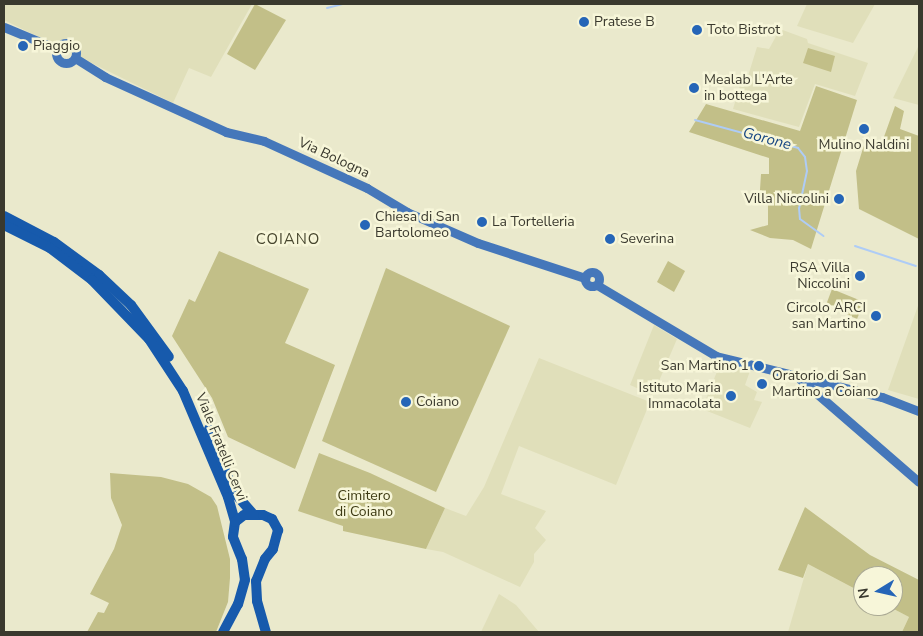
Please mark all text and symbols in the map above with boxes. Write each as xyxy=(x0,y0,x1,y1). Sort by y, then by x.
place label: Pratese B xyxy=(594,14,655,30)
marker: Pratese B xyxy=(578,16,590,28)
place label: Toto Bistrot xyxy=(707,22,780,38)
marker: Toto Bistrot xyxy=(691,24,703,36)
place label: Piaggio xyxy=(33,38,80,54)
marker: Piaggio xyxy=(17,40,29,52)
place label: Mealab L'Arte in bottega xyxy=(704,72,793,104)
marker: Mealab L'Arte in bottega xyxy=(688,82,700,94)
marker: Mulino Naldini xyxy=(858,123,870,135)
water label: Gorone xyxy=(741,124,793,154)
street label: Via Bologna xyxy=(296,134,372,182)
place label: Mulino Naldini xyxy=(818,137,910,153)
place label: Villa Niccolini xyxy=(744,191,829,207)
marker: Villa Niccolini xyxy=(833,193,845,205)
place label: Chiesa di San Bartolomeo xyxy=(375,209,460,242)
place label: La Tortelleria xyxy=(492,214,575,230)
marker: La Tortelleria xyxy=(476,216,488,228)
marker: Chiesa di San Bartolomeo xyxy=(359,219,371,231)
district label: COIANO xyxy=(255,231,321,249)
place label: Severina xyxy=(620,231,674,247)
marker: Severina xyxy=(604,233,616,245)
place label: RSA Villa Niccolini xyxy=(790,260,850,292)
marker: RSA Villa Niccolini xyxy=(854,270,866,282)
place label: Circolo ARCI san Martino xyxy=(786,300,866,332)
marker: Circolo ARCI san Martino xyxy=(870,310,882,322)
place label: San Martino 1 xyxy=(661,358,749,374)
marker: San Martino 1 xyxy=(753,360,765,372)
place label: Oratorio di San Martino a Coiano xyxy=(772,368,878,401)
marker: Oratorio di San Martino a Coiano xyxy=(756,378,768,390)
place label: Istituto Maria Immacolata xyxy=(639,380,721,412)
marker: Istituto Maria Immacolata xyxy=(725,390,737,402)
street label: Viale Fratelli Cervi xyxy=(192,391,250,503)
place label: Coiano xyxy=(416,394,459,410)
marker: Coiano xyxy=(400,396,412,408)
park label: Cimitero di Coiano xyxy=(335,488,393,520)
north arrow xyxy=(853,566,903,616)
text: N xyxy=(853,587,874,600)

